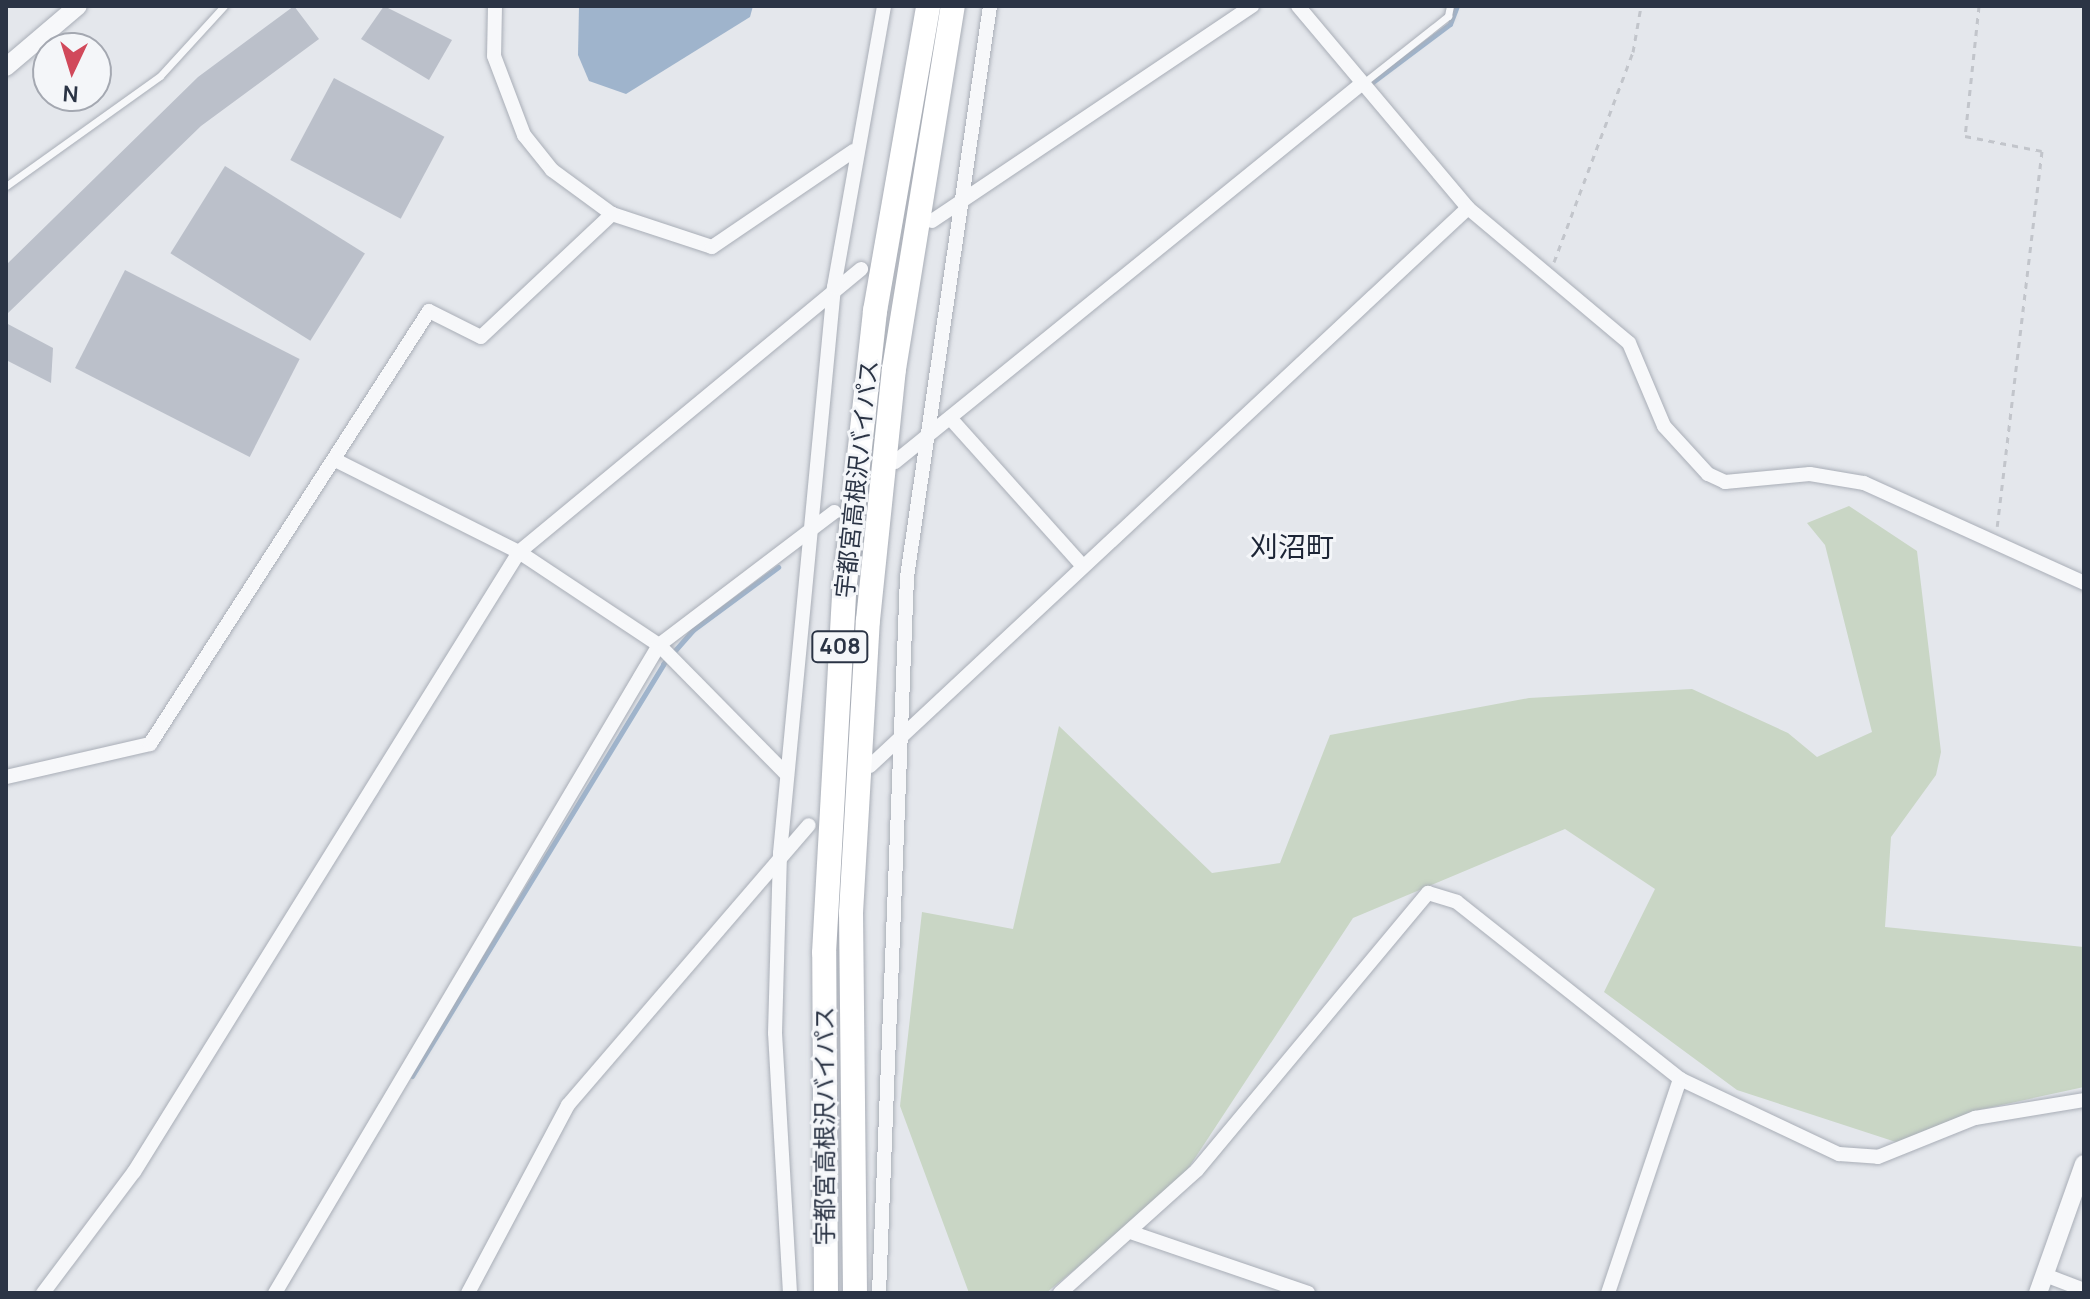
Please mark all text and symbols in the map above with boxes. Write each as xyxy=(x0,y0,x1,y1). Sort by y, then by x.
north arrow xyxy=(32,32,112,112)
text: N xyxy=(62,78,79,109)
street label: 宇都宮高根沢バイパス xyxy=(829,358,883,600)
district label: 刈沼町 xyxy=(1250,529,1334,563)
road number: 408 xyxy=(810,629,870,665)
street label: 宇都宮高根沢バイパス xyxy=(810,1006,838,1246)

